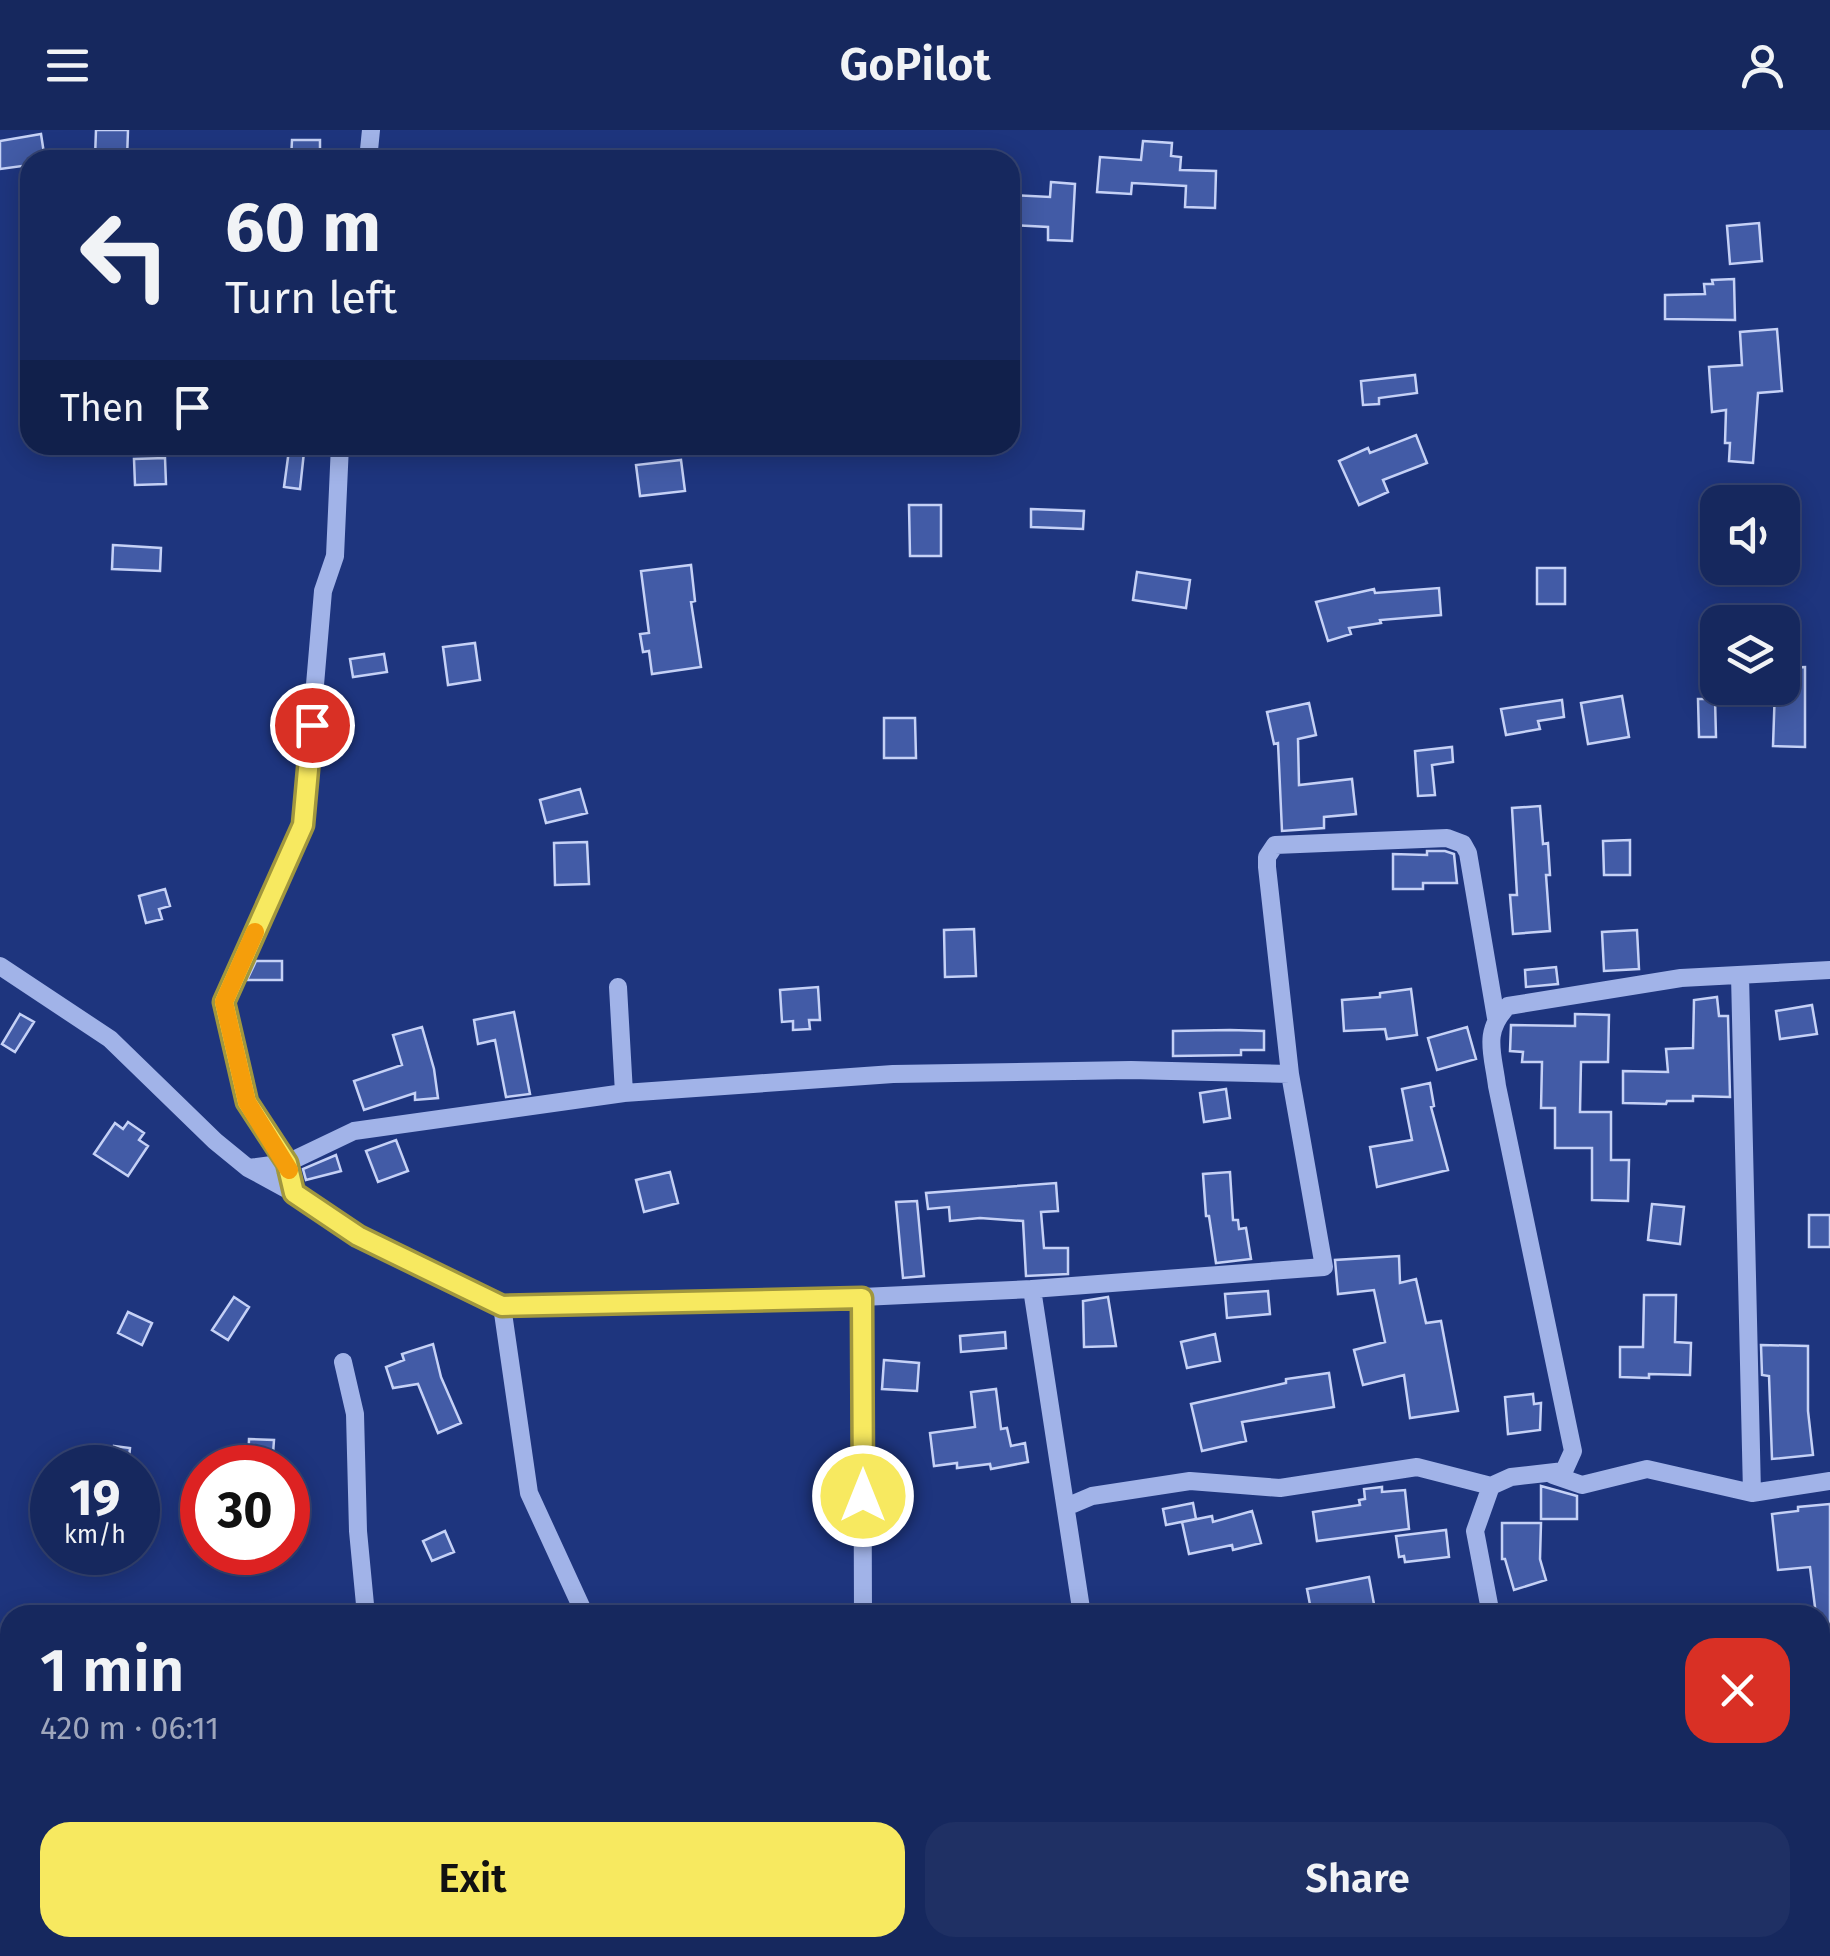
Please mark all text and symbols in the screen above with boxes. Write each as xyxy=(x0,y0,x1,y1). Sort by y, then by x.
icon: menu xyxy=(40,38,95,93)
text: GoPilot xyxy=(839,38,991,92)
icon: person xyxy=(1735,38,1790,93)
text: 60 m xyxy=(225,186,381,270)
icon: left xyxy=(60,190,190,320)
text: Turn left xyxy=(225,271,397,325)
icon: arrive xyxy=(165,380,220,435)
text: Then xyxy=(60,385,145,431)
map controls xyxy=(1700,485,1800,705)
button: sound xyxy=(1700,485,1800,585)
button: layers xyxy=(1700,605,1800,705)
pin xyxy=(270,683,355,768)
icon: arrive xyxy=(285,698,340,753)
position arrow xyxy=(811,1444,915,1548)
speed limit sign: 30 xyxy=(180,1445,310,1575)
text: 19 xyxy=(69,1468,121,1528)
text: km/h xyxy=(64,1520,126,1550)
text: 1 min xyxy=(40,1635,185,1707)
button: close xyxy=(1685,1638,1790,1743)
text: 420 m · 06:11 xyxy=(40,1709,219,1747)
button: Exit xyxy=(40,1822,905,1937)
button: Share xyxy=(925,1822,1790,1937)

